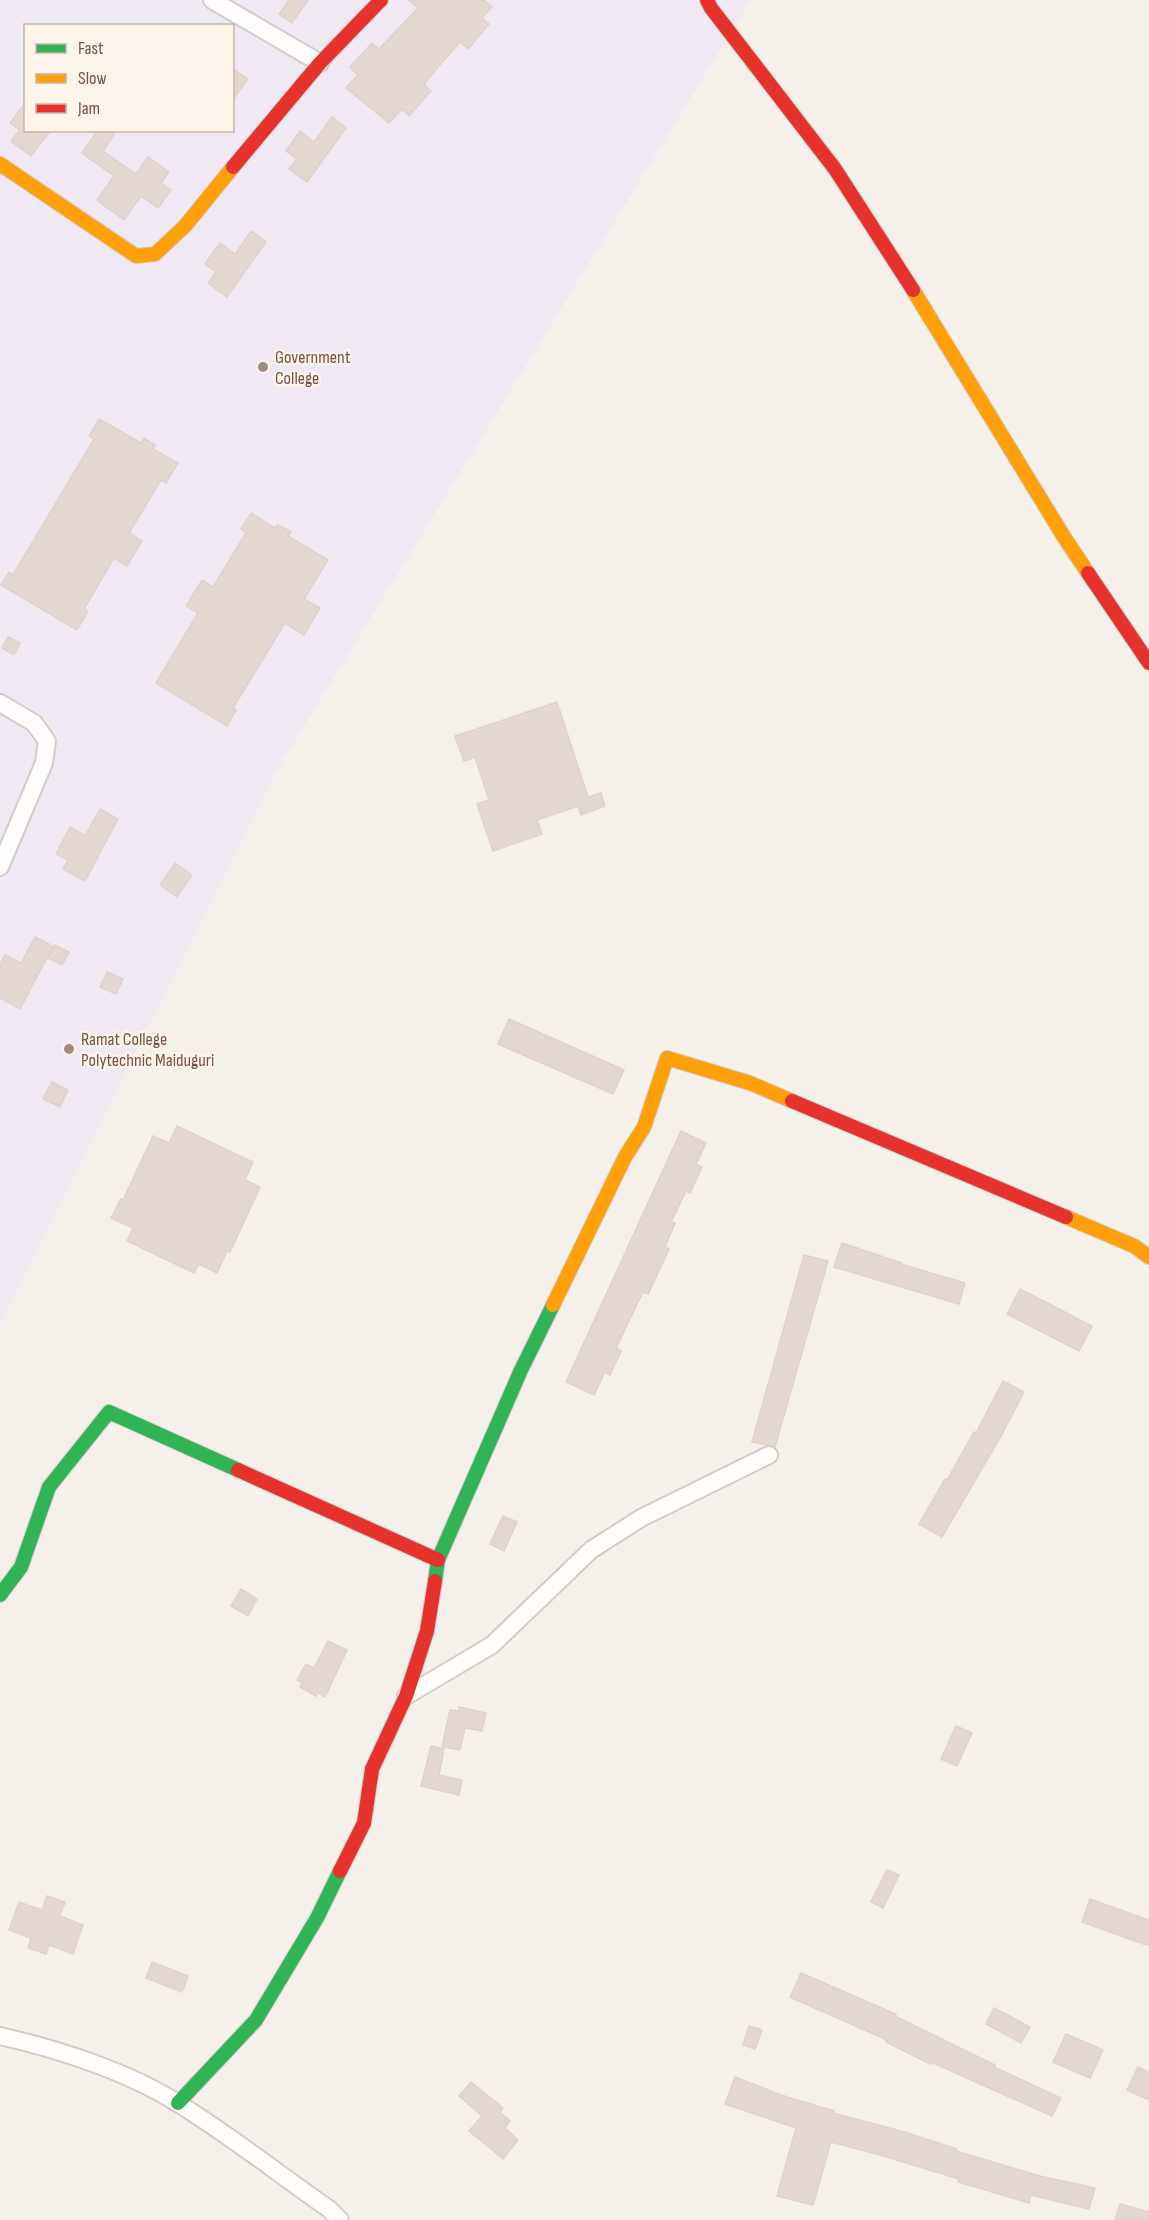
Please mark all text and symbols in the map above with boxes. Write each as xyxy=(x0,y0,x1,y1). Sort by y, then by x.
legend xyxy=(24,24,234,132)
text: Fast xyxy=(78,38,104,59)
text: Slow xyxy=(78,68,107,89)
text: Jam xyxy=(77,98,100,119)
place label: Government College xyxy=(275,347,351,389)
marker: Government College xyxy=(256,360,270,374)
place label: Ramat College Polytechnic Maiduguri xyxy=(81,1029,214,1071)
marker: Ramat College Polytechnic Maiduguri xyxy=(62,1042,76,1056)

